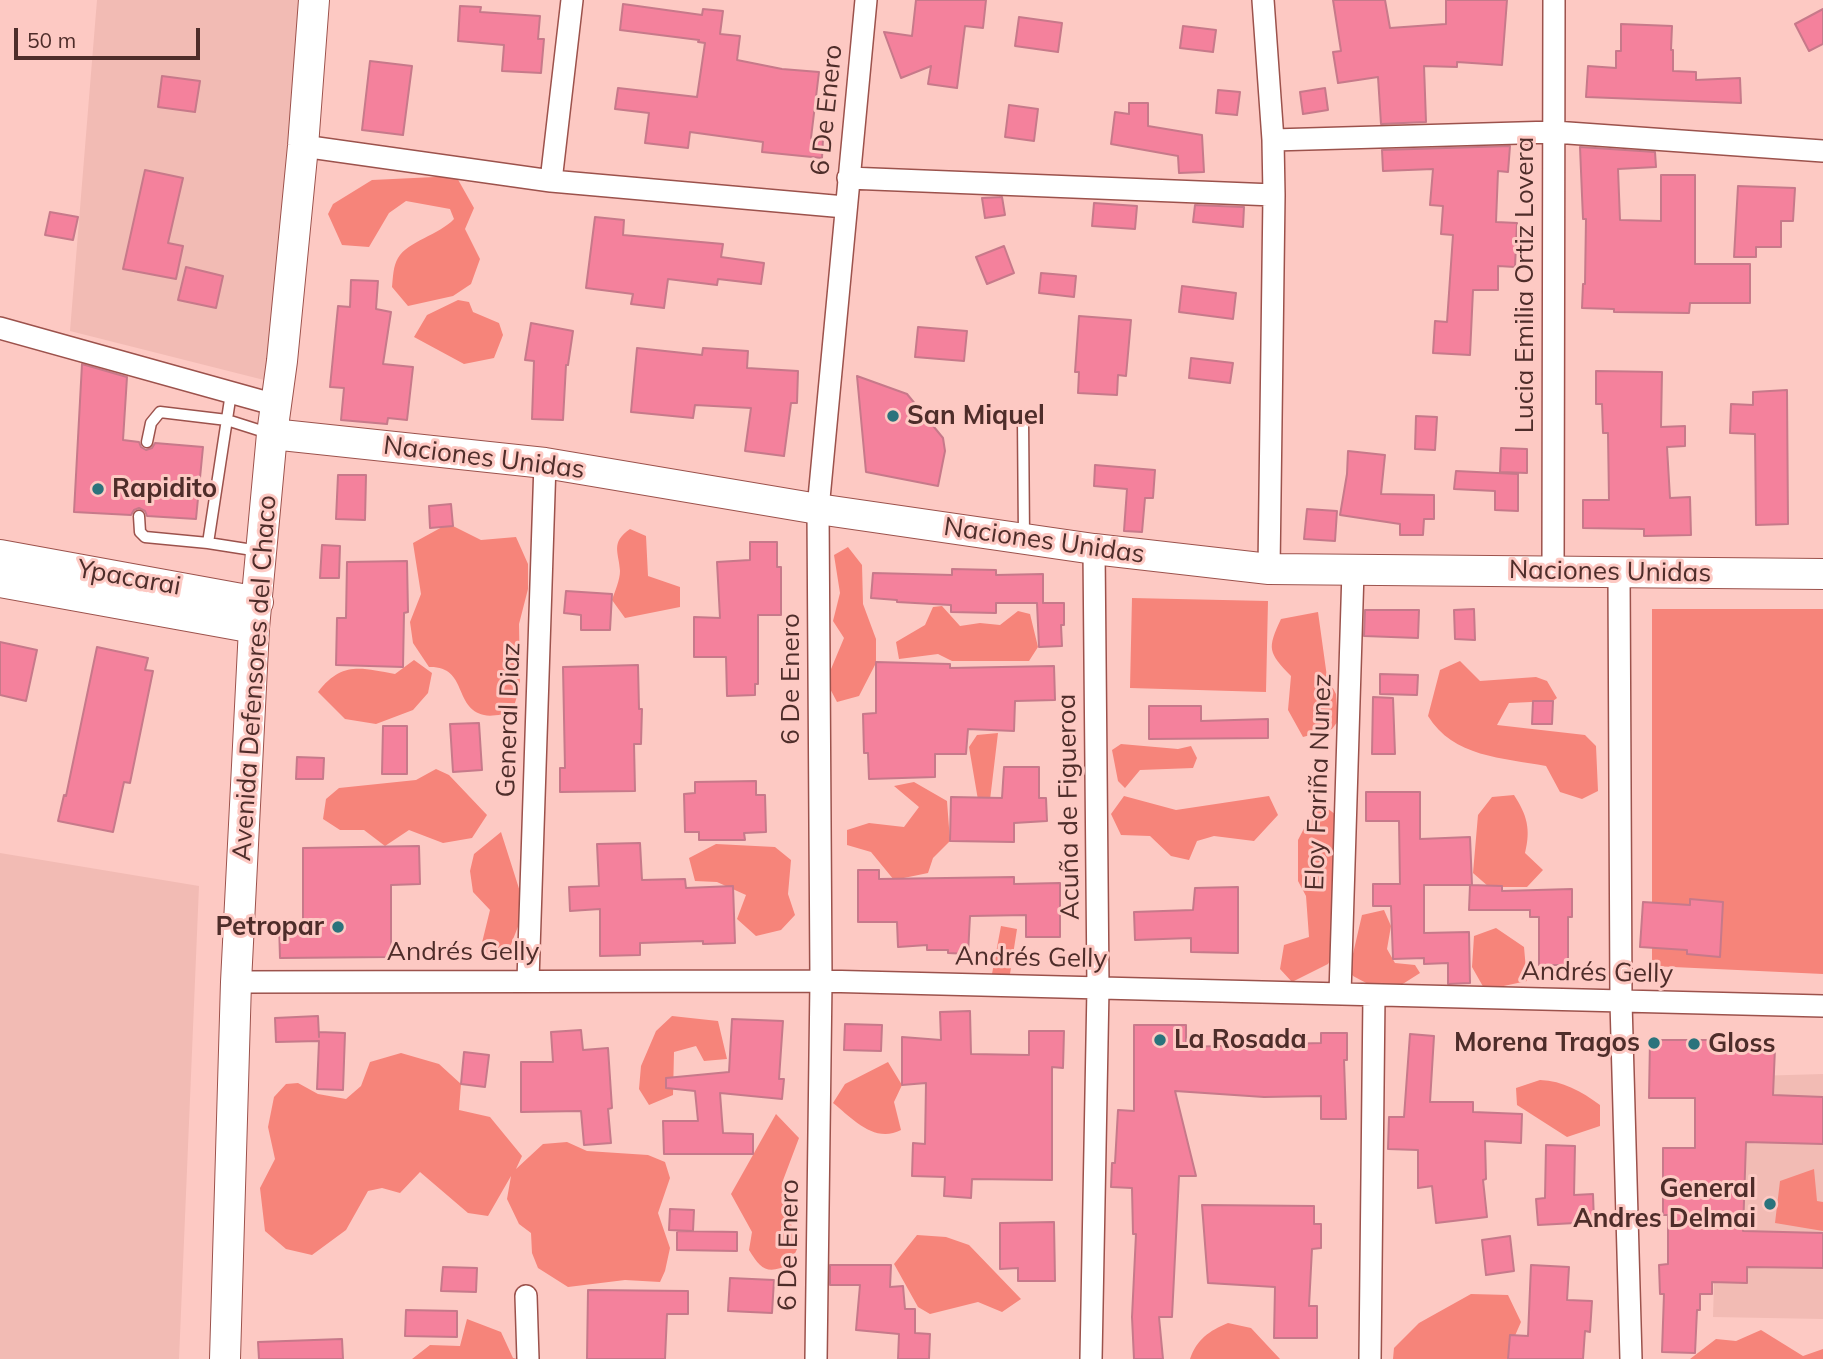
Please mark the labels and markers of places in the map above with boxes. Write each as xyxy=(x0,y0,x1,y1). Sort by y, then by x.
place label: San Miquel xyxy=(907,400,1045,432)
marker: San Miquel xyxy=(885,408,901,424)
place label: Rapidito xyxy=(112,473,217,505)
marker: Rapidito xyxy=(90,481,106,497)
place label: Petropar xyxy=(215,911,324,943)
marker: Petropar xyxy=(330,919,346,935)
place label: La Rosada xyxy=(1174,1024,1306,1056)
place label: Morena Tragos xyxy=(1454,1027,1640,1059)
place label: Gloss xyxy=(1708,1028,1775,1060)
marker: La Rosada xyxy=(1152,1032,1168,1048)
marker: Morena Tragos xyxy=(1646,1035,1662,1051)
marker: Gloss xyxy=(1686,1036,1702,1052)
place label: General Andres Delmai xyxy=(1573,1173,1756,1234)
marker: General Andres Delmai xyxy=(1762,1196,1778,1212)

